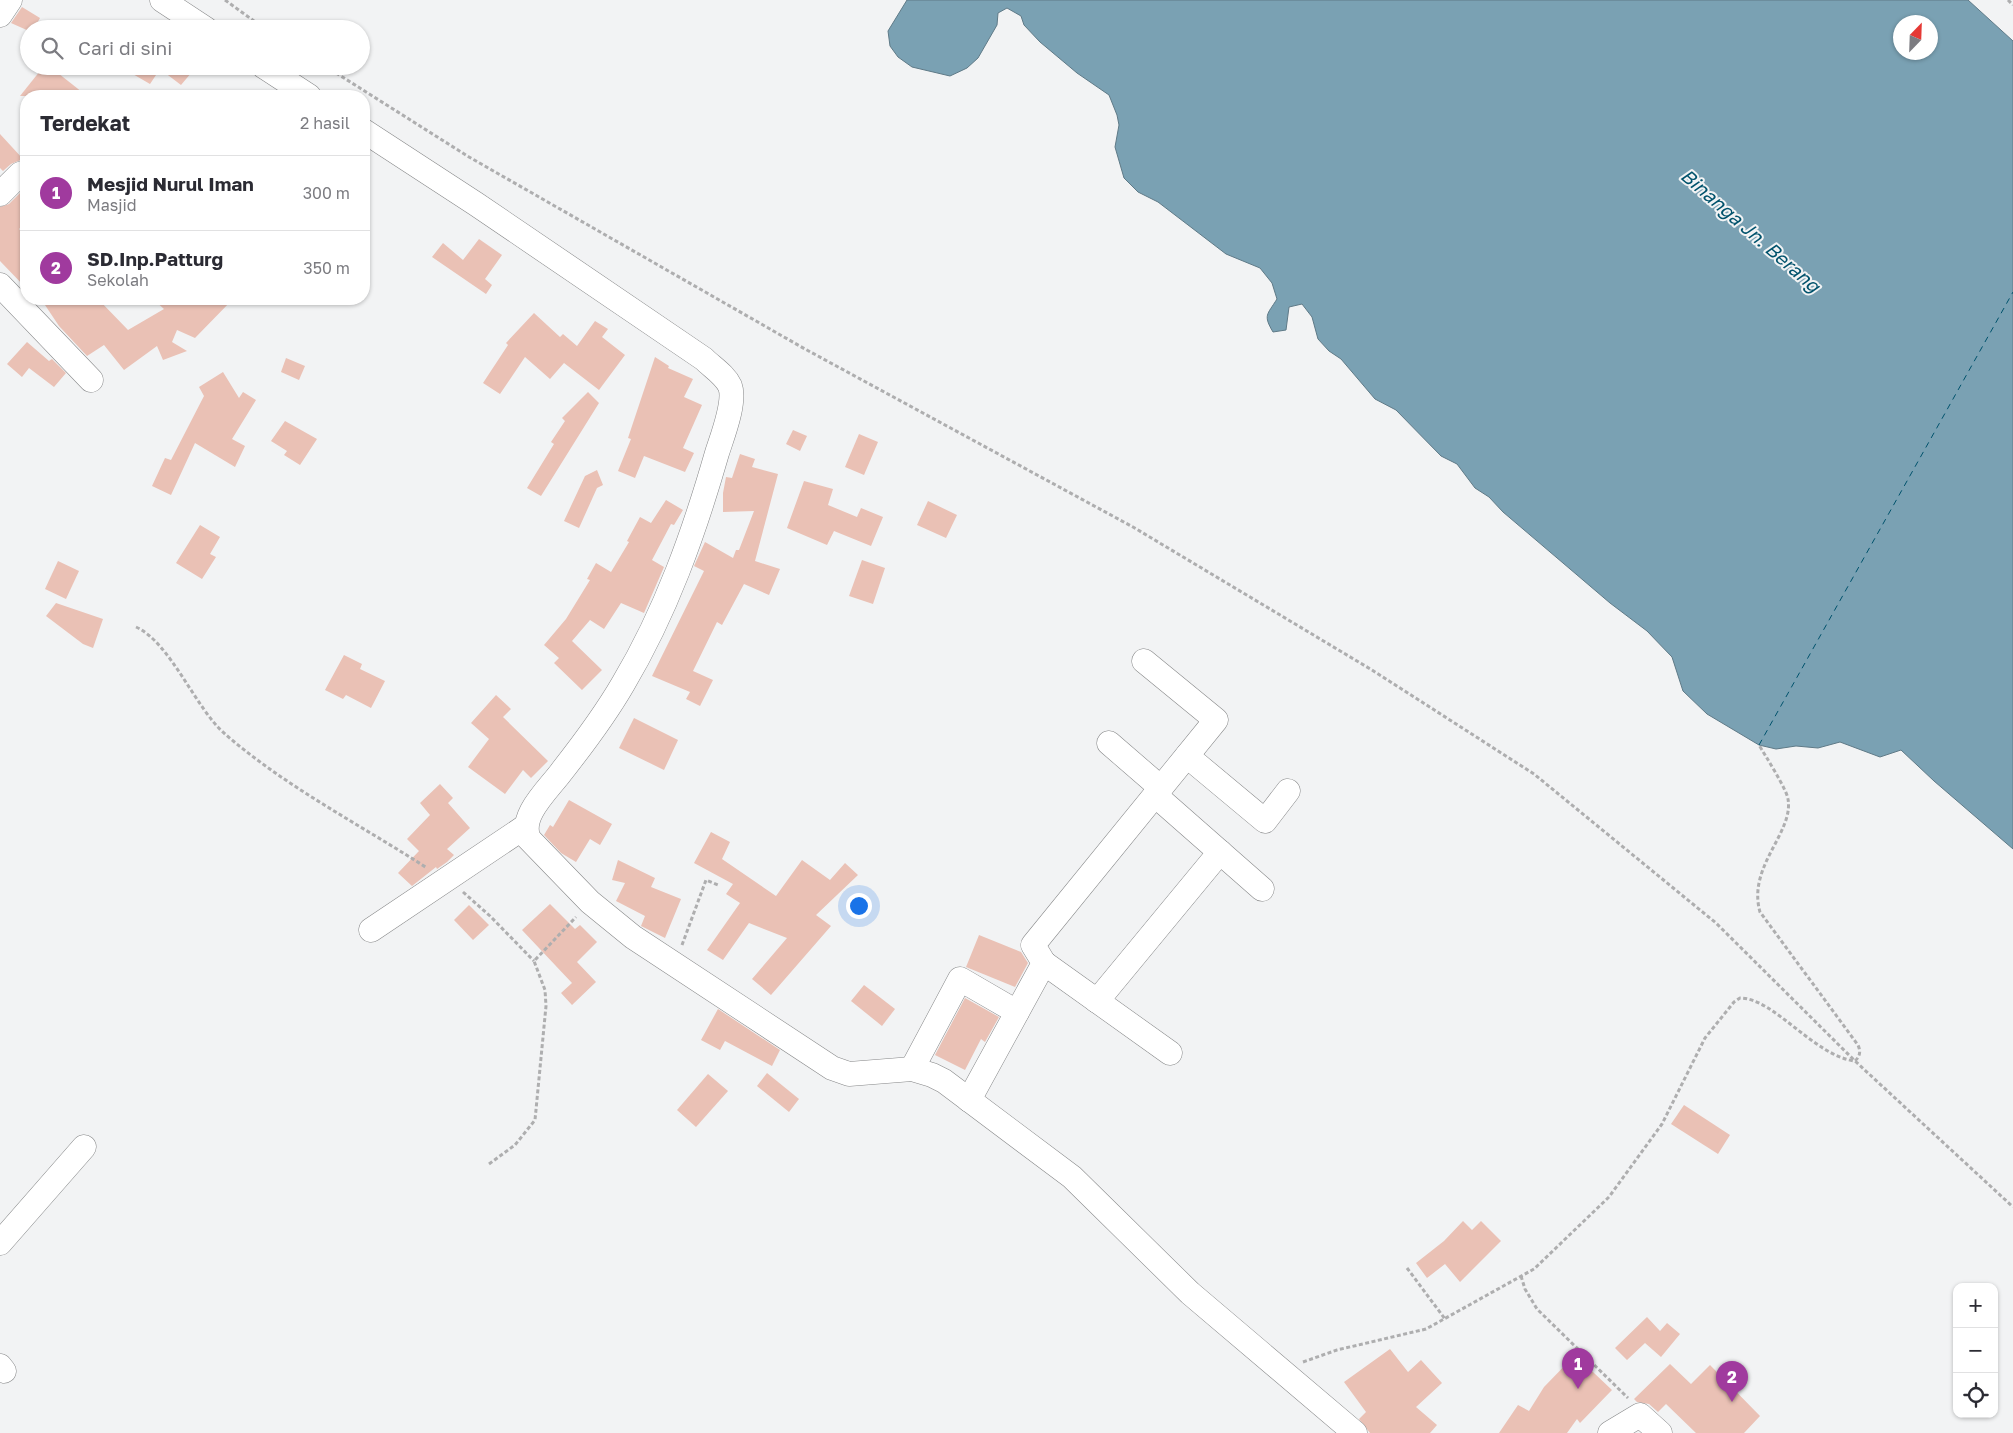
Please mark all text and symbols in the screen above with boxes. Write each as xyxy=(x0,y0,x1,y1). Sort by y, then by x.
north arrow xyxy=(1893,15,1938,60)
search box xyxy=(20,20,370,75)
icon: search xyxy=(38,34,66,62)
text: Cari di sini xyxy=(78,36,172,59)
text: Terdekat xyxy=(40,110,130,136)
text: 2 hasil xyxy=(300,113,350,133)
water label: Binanga Jn. Berang xyxy=(1677,163,1826,298)
text: Mesjid Nurul Iman xyxy=(87,172,254,195)
text: 1 xyxy=(52,183,60,203)
text: 300 m xyxy=(303,183,350,203)
text: Masjid xyxy=(87,195,137,215)
text: SD.Inp.Patturg xyxy=(87,247,223,270)
text: 2 xyxy=(51,258,61,278)
text: 350 m xyxy=(303,258,350,278)
text: Sekolah xyxy=(87,270,149,290)
your location xyxy=(846,893,872,919)
map controls xyxy=(1953,1283,1998,1418)
button: + xyxy=(1953,1283,1998,1328)
button: − xyxy=(1953,1328,1998,1373)
pin: 1 xyxy=(1562,1348,1594,1389)
pin: 2 xyxy=(1716,1361,1748,1402)
button: locate xyxy=(1953,1373,1998,1418)

